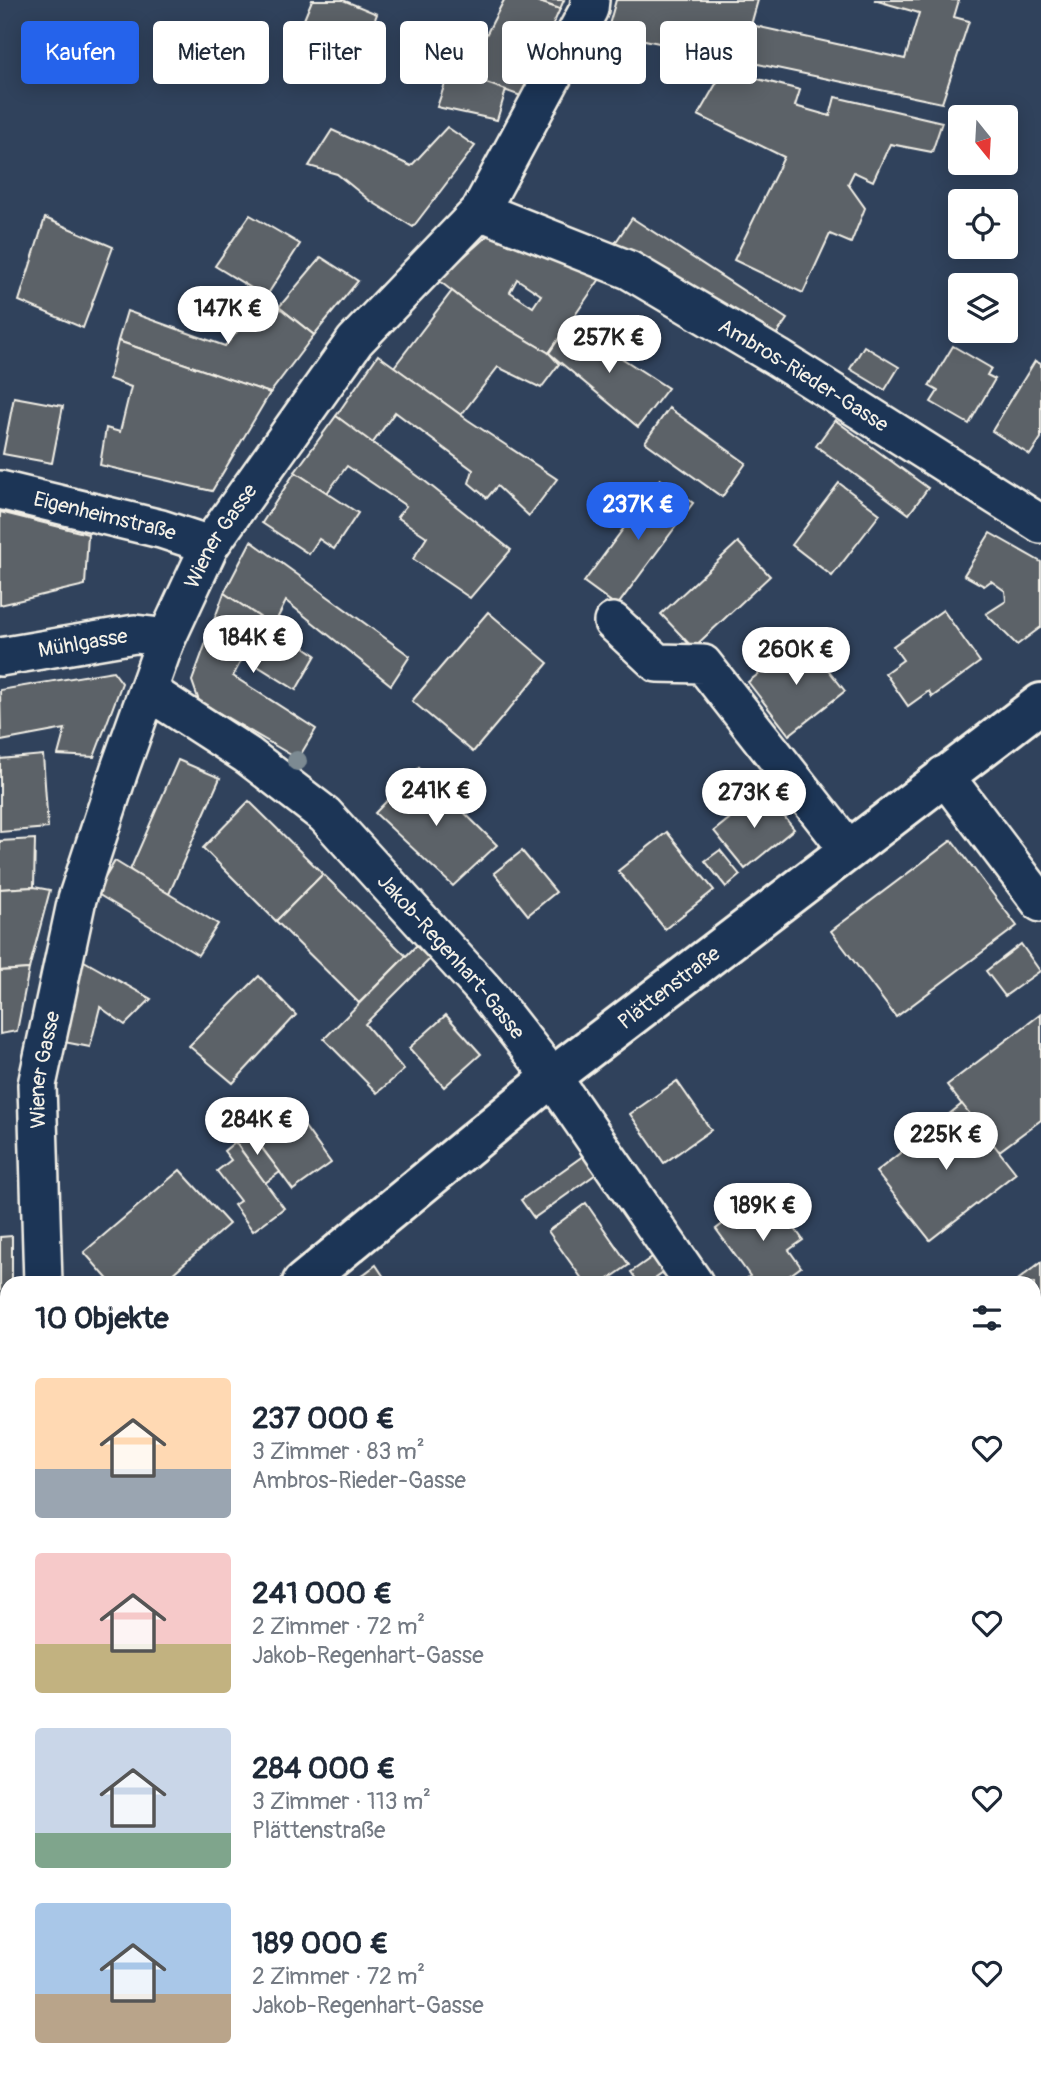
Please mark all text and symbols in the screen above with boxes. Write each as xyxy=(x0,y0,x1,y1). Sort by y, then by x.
chip: Kaufen xyxy=(21,21,139,84)
chip: Mieten xyxy=(153,21,269,84)
chip: Filter xyxy=(283,21,386,84)
chip: Neu xyxy=(400,21,488,84)
chip: Wohnung xyxy=(502,21,646,84)
chip: Haus xyxy=(660,21,757,84)
north arrow xyxy=(948,105,1018,175)
map controls xyxy=(948,105,1018,343)
button: locate xyxy=(948,189,1018,259)
button: layers xyxy=(948,273,1018,343)
pin: 147K € xyxy=(171,286,285,346)
text: 147K € xyxy=(194,294,262,323)
street label: Ambros-Rieder-Gasse xyxy=(713,312,894,438)
pin: 257K € xyxy=(552,316,666,375)
text: 257K € xyxy=(573,323,645,352)
street label: Wiener Gasse xyxy=(178,478,263,593)
pin: 237K € xyxy=(581,482,695,542)
street label: Eigenheimstraße xyxy=(31,485,180,547)
text: 237K € xyxy=(602,490,674,519)
pin: 184K € xyxy=(196,616,310,675)
street label: Mühlgasse xyxy=(36,622,130,664)
text: 184K € xyxy=(219,623,287,652)
pin: 260K € xyxy=(739,628,853,687)
text: 260K € xyxy=(758,635,834,664)
pin: 241K € xyxy=(379,768,493,828)
pin: 273K € xyxy=(697,770,811,830)
text: 241K € xyxy=(401,776,471,805)
text: 273K € xyxy=(718,778,790,807)
street label: Jakob-Regenhart-Gasse xyxy=(371,868,531,1045)
street label: Plättenstraße xyxy=(612,940,726,1035)
street label: Wiener Gasse xyxy=(24,1008,66,1129)
pin: 284K € xyxy=(200,1098,314,1157)
text: 284K € xyxy=(221,1105,293,1134)
pin: 225K € xyxy=(889,1112,1003,1172)
text: 225K € xyxy=(910,1120,982,1149)
pin: 189K € xyxy=(706,1184,820,1243)
text: 189K € xyxy=(730,1191,796,1220)
icon: filters xyxy=(968,1299,1006,1337)
text: 10 Objekte xyxy=(35,1300,169,1337)
text: 237 000 € xyxy=(252,1400,395,1437)
icon: home xyxy=(91,1406,175,1490)
icon: heart xyxy=(968,1429,1006,1467)
text: 3 Zimmer · 83 m² xyxy=(252,1437,425,1466)
text: Ambros-Rieder-Gasse xyxy=(252,1466,466,1495)
text: 241 000 € xyxy=(252,1575,392,1612)
icon: home xyxy=(91,1581,175,1665)
icon: heart xyxy=(968,1604,1006,1642)
text: 2 Zimmer · 72 m² xyxy=(252,1612,425,1641)
text: Jakob-Regenhart-Gasse xyxy=(252,1641,483,1670)
text: 284 000 € xyxy=(252,1750,396,1787)
icon: home xyxy=(91,1756,175,1840)
icon: heart xyxy=(968,1779,1006,1817)
text: 3 Zimmer · 113 m² xyxy=(252,1787,431,1816)
text: Plättenstraße xyxy=(252,1816,385,1845)
text: 189 000 € xyxy=(252,1925,389,1962)
icon: home xyxy=(91,1931,175,2015)
icon: heart xyxy=(968,1954,1006,1992)
text: 2 Zimmer · 72 m² xyxy=(252,1962,425,1991)
text: Jakob-Regenhart-Gasse xyxy=(252,1991,483,2020)

